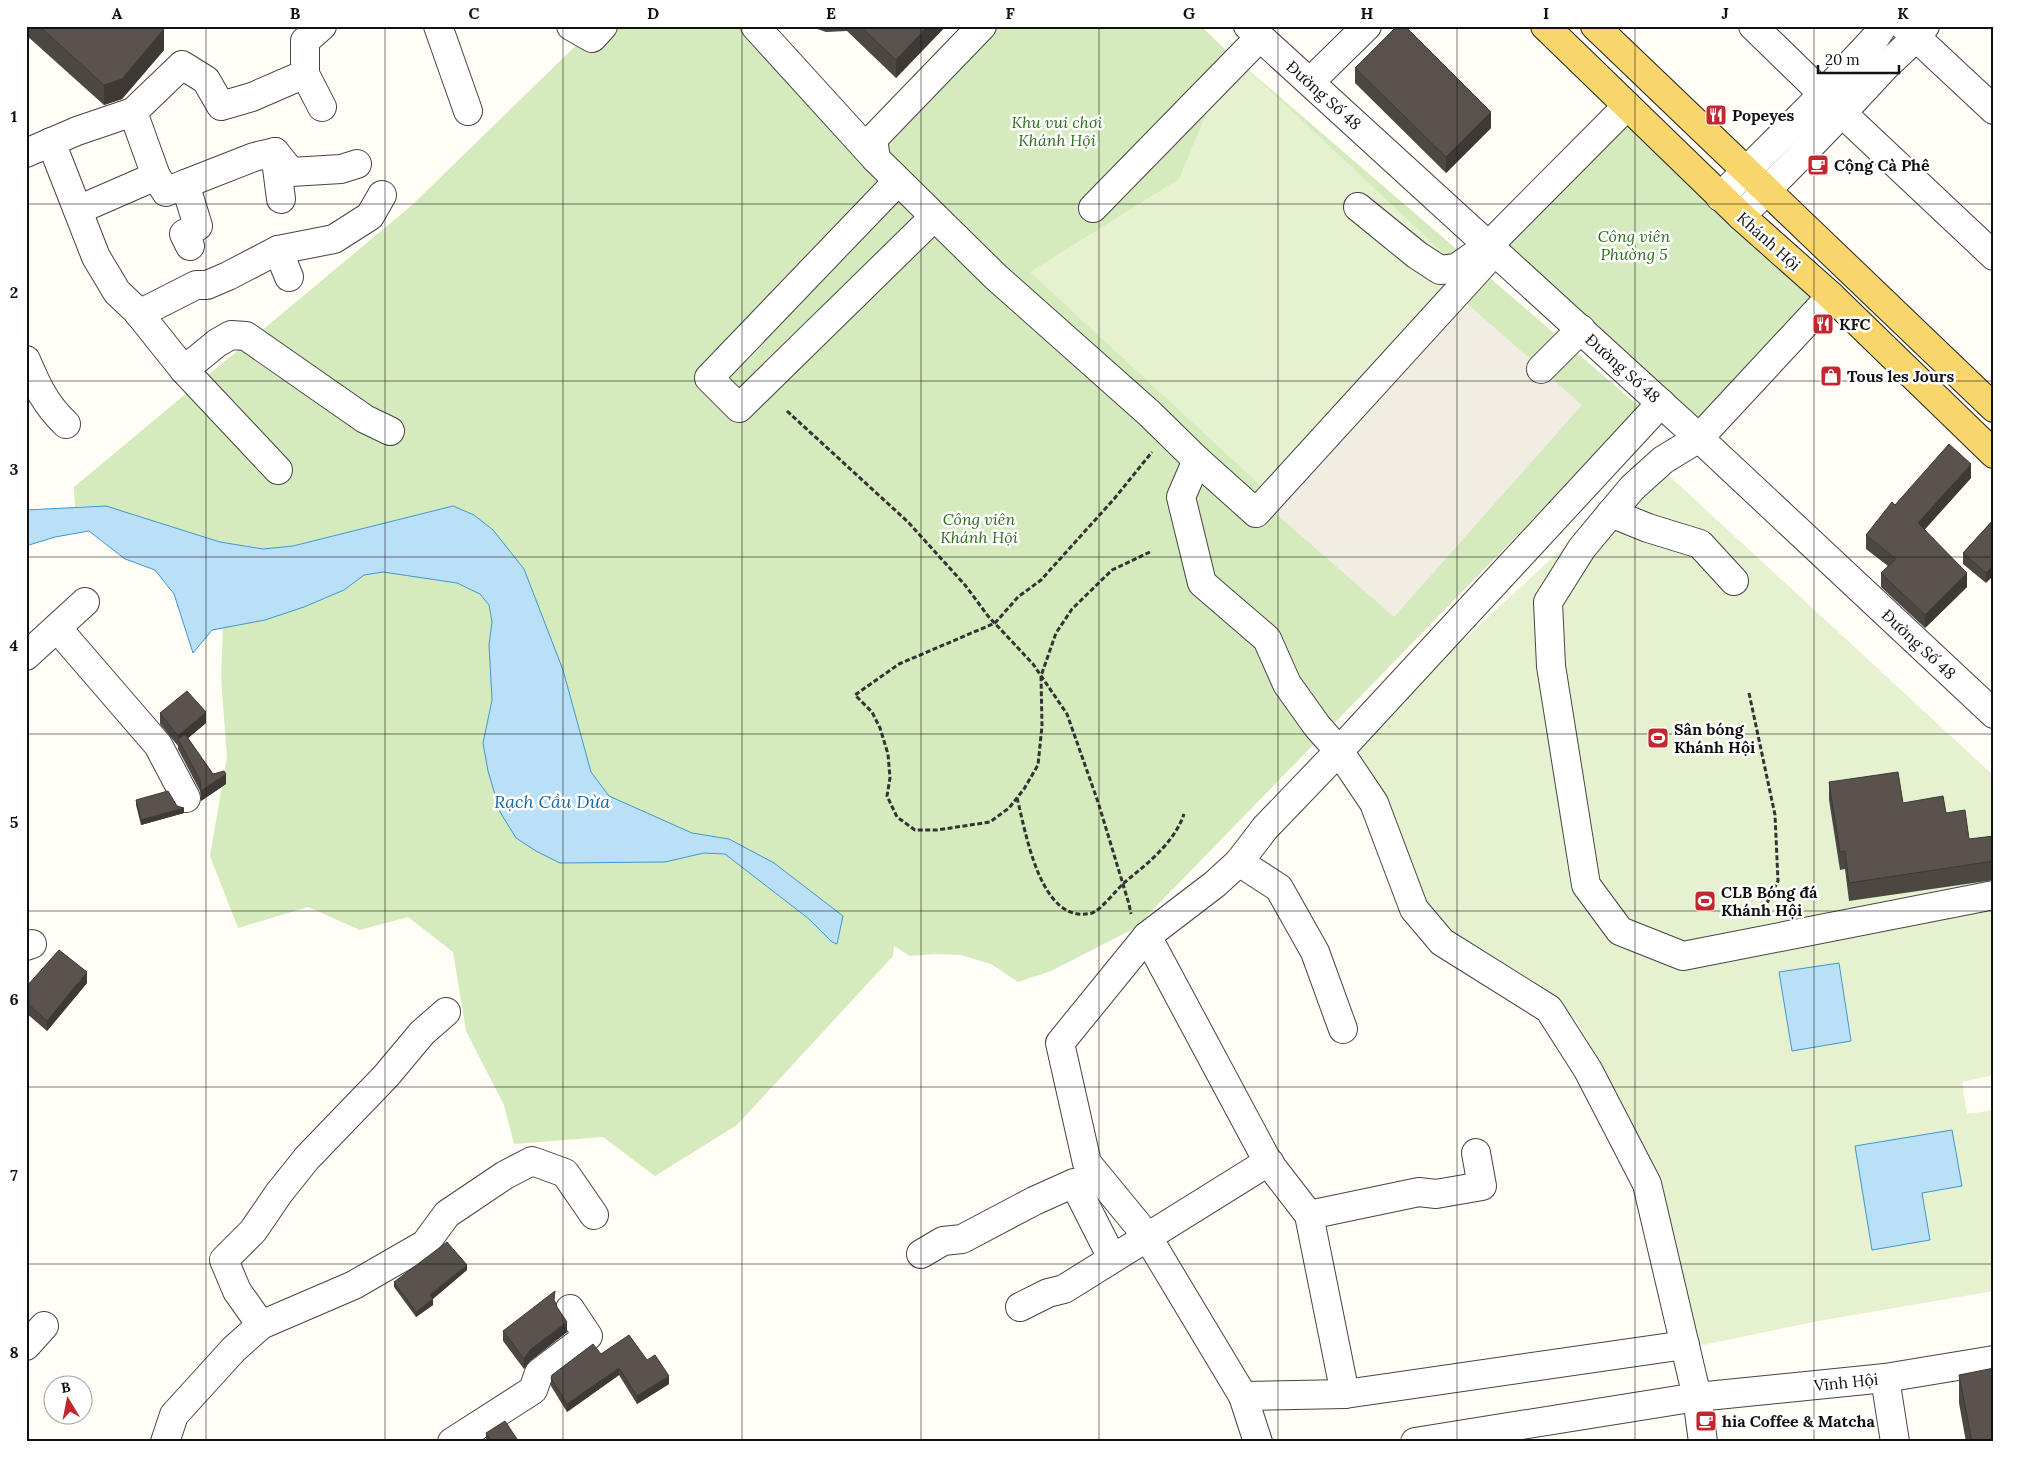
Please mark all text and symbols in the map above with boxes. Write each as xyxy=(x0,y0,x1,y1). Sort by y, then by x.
text: A xyxy=(112,3,123,23)
text: B xyxy=(290,3,301,23)
text: C xyxy=(468,3,480,23)
text: D xyxy=(647,3,659,23)
text: E xyxy=(826,3,836,23)
text: F xyxy=(1005,3,1015,23)
text: G xyxy=(1183,3,1195,23)
text: H xyxy=(1361,3,1374,23)
text: I xyxy=(1543,3,1549,23)
text: J xyxy=(1721,3,1729,23)
text: K xyxy=(1897,3,1909,23)
scale bar xyxy=(1818,42,1899,74)
text: 20 m xyxy=(1825,50,1860,69)
street label: Đường Số 48 xyxy=(1282,56,1366,134)
restaurant icon: Popeyes xyxy=(1704,103,1728,127)
place label: Popeyes xyxy=(1732,105,1794,125)
text: 1 xyxy=(11,106,17,126)
park label: Khu vui chơi Khánh Hội xyxy=(1011,112,1103,150)
cafe icon: Cộng Cà Phê xyxy=(1806,153,1830,177)
place label: Cộng Cà Phê xyxy=(1834,155,1930,175)
street label: Khánh Hội xyxy=(1733,207,1805,275)
park label: Công viên Phường 5 xyxy=(1598,226,1671,264)
text: 2 xyxy=(10,282,18,302)
restaurant icon: KFC xyxy=(1811,312,1835,336)
place label: KFC xyxy=(1839,314,1871,334)
street label: Đường Số 48 xyxy=(1581,329,1665,407)
shop icon: Tous les Jours xyxy=(1819,364,1843,388)
place label: Tous les Jours xyxy=(1847,366,1954,386)
text: 3 xyxy=(10,459,19,479)
park label: Công viên Khánh Hội xyxy=(940,509,1018,547)
street label: Đường Số 48 xyxy=(1878,605,1960,683)
text: 4 xyxy=(10,635,19,655)
place label: Sân bóng Khánh Hội xyxy=(1674,719,1755,757)
sports icon: Sân bóng Khánh Hội xyxy=(1646,726,1670,750)
water label: Rạch Cầu Dừa xyxy=(494,790,610,813)
text: 5 xyxy=(10,812,19,832)
place label: CLB Bóng đá Khánh Hội xyxy=(1721,882,1818,920)
sports icon: CLB Bóng đá Khánh Hội xyxy=(1693,889,1717,913)
text: 6 xyxy=(9,989,19,1009)
text: 7 xyxy=(10,1165,18,1185)
text: 8 xyxy=(9,1342,19,1362)
street label: Vĩnh Hội xyxy=(1812,1369,1879,1395)
north arrow xyxy=(42,1376,92,1426)
text: B xyxy=(60,1378,72,1397)
cafe icon: hia Coffee & Matcha xyxy=(1694,1409,1718,1433)
place label: hia Coffee & Matcha xyxy=(1722,1411,1875,1431)

